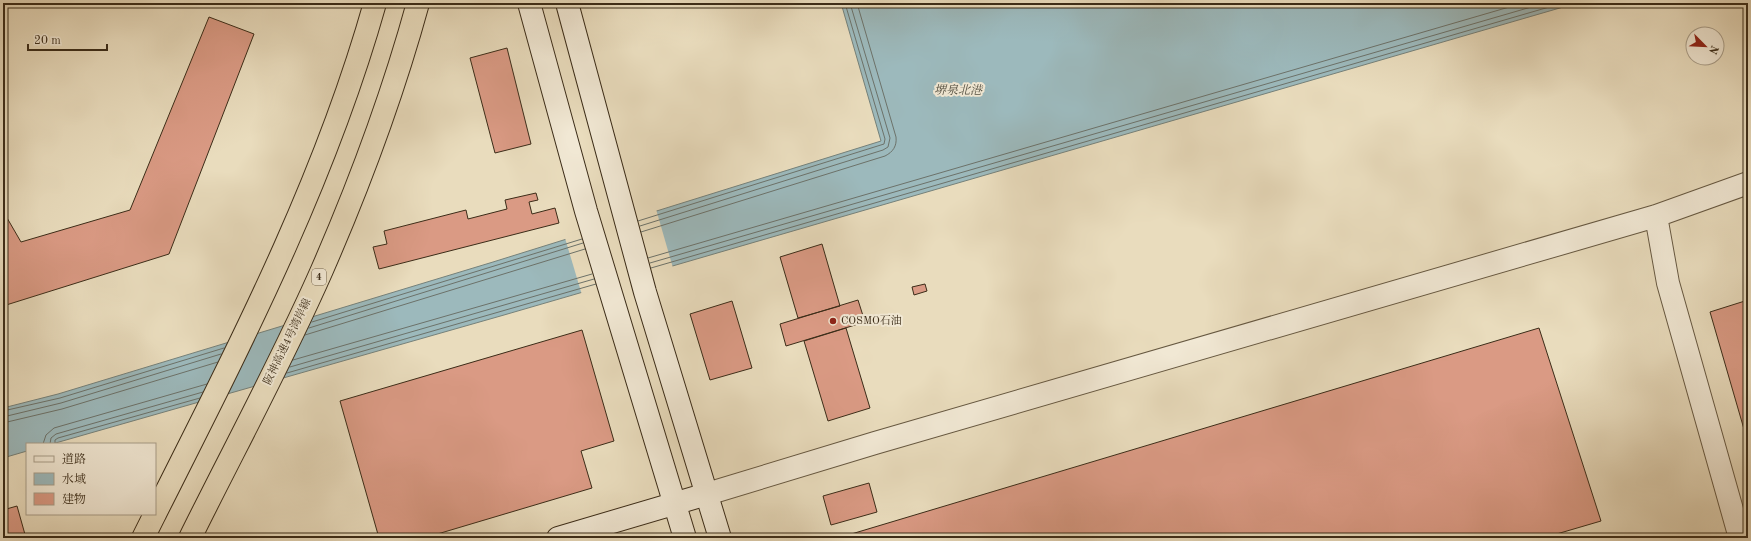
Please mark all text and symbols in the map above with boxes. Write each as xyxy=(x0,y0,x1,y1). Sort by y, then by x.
scale bar xyxy=(28,26,107,52)
north arrow xyxy=(1685,26,1725,66)
text: 20 m xyxy=(34,35,61,47)
text: N xyxy=(1706,43,1719,56)
water label: 堺泉北港 xyxy=(934,83,984,97)
road number: 4 xyxy=(312,269,326,285)
street label: 阪神高速4号湾岸線 xyxy=(261,296,314,387)
place label: COSMO石油 xyxy=(841,314,902,327)
marker: COSMO石油 xyxy=(828,316,838,326)
legend xyxy=(26,443,156,515)
text: 道路 xyxy=(62,452,86,466)
text: 水域 xyxy=(62,472,86,486)
text: 建物 xyxy=(62,492,86,506)

